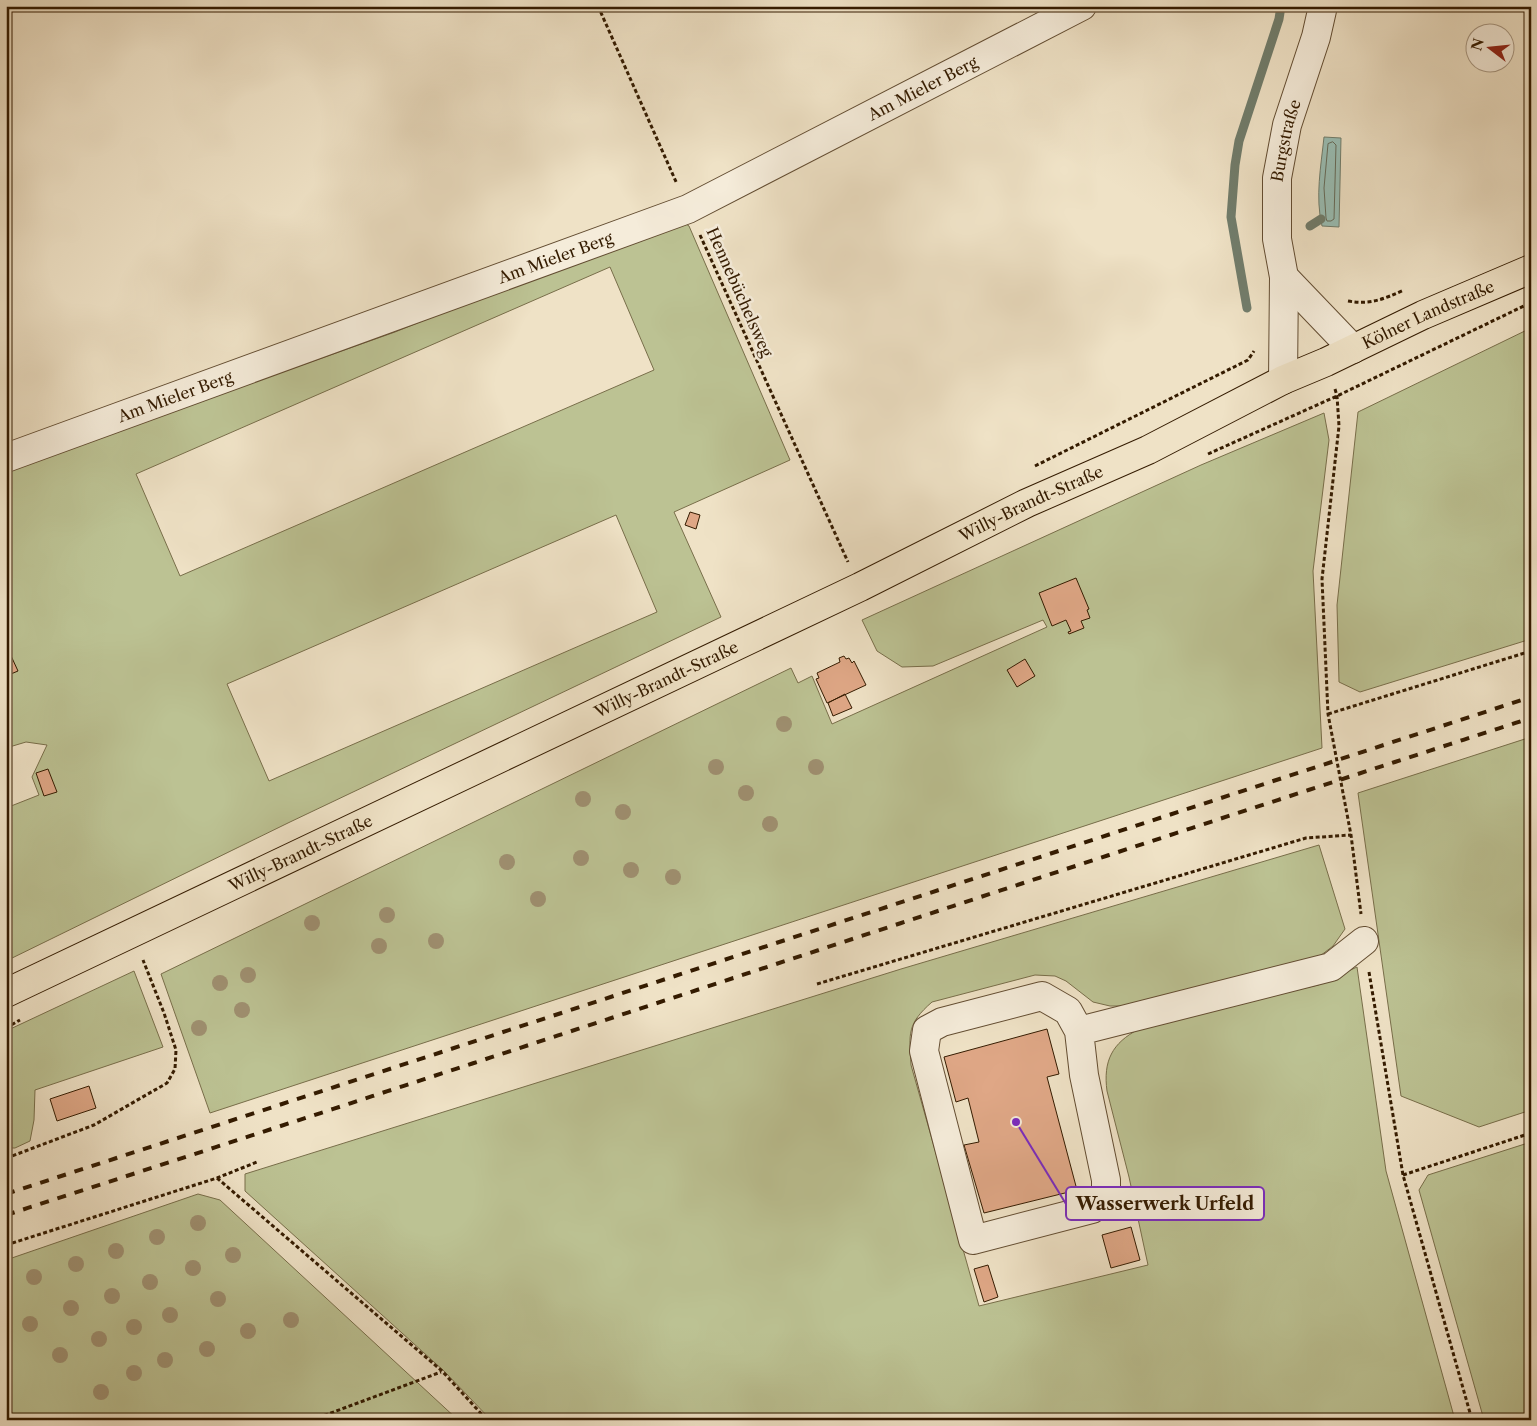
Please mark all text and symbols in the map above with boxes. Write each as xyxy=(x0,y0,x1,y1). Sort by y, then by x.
north arrow xyxy=(1464,22,1514,72)
text: N xyxy=(1467,36,1488,53)
street label: Am Mieler Berg xyxy=(864,51,981,125)
street label: Burgstraße xyxy=(1267,97,1305,183)
street label: Hennebüchelsweg xyxy=(702,224,778,360)
street label: Am Mieler Berg xyxy=(494,227,616,288)
street label: Kölner Landstraße xyxy=(1359,276,1497,353)
street label: Am Mieler Berg xyxy=(114,366,236,427)
street label: Willy-Brandt-Straße xyxy=(955,461,1106,546)
street label: Willy-Brandt-Straße xyxy=(590,636,741,722)
street label: Willy-Brandt-Straße xyxy=(224,810,376,896)
callout: Wasserwerk Urfeld xyxy=(1066,1187,1264,1220)
text: Wasserwerk Urfeld xyxy=(1075,1193,1254,1215)

